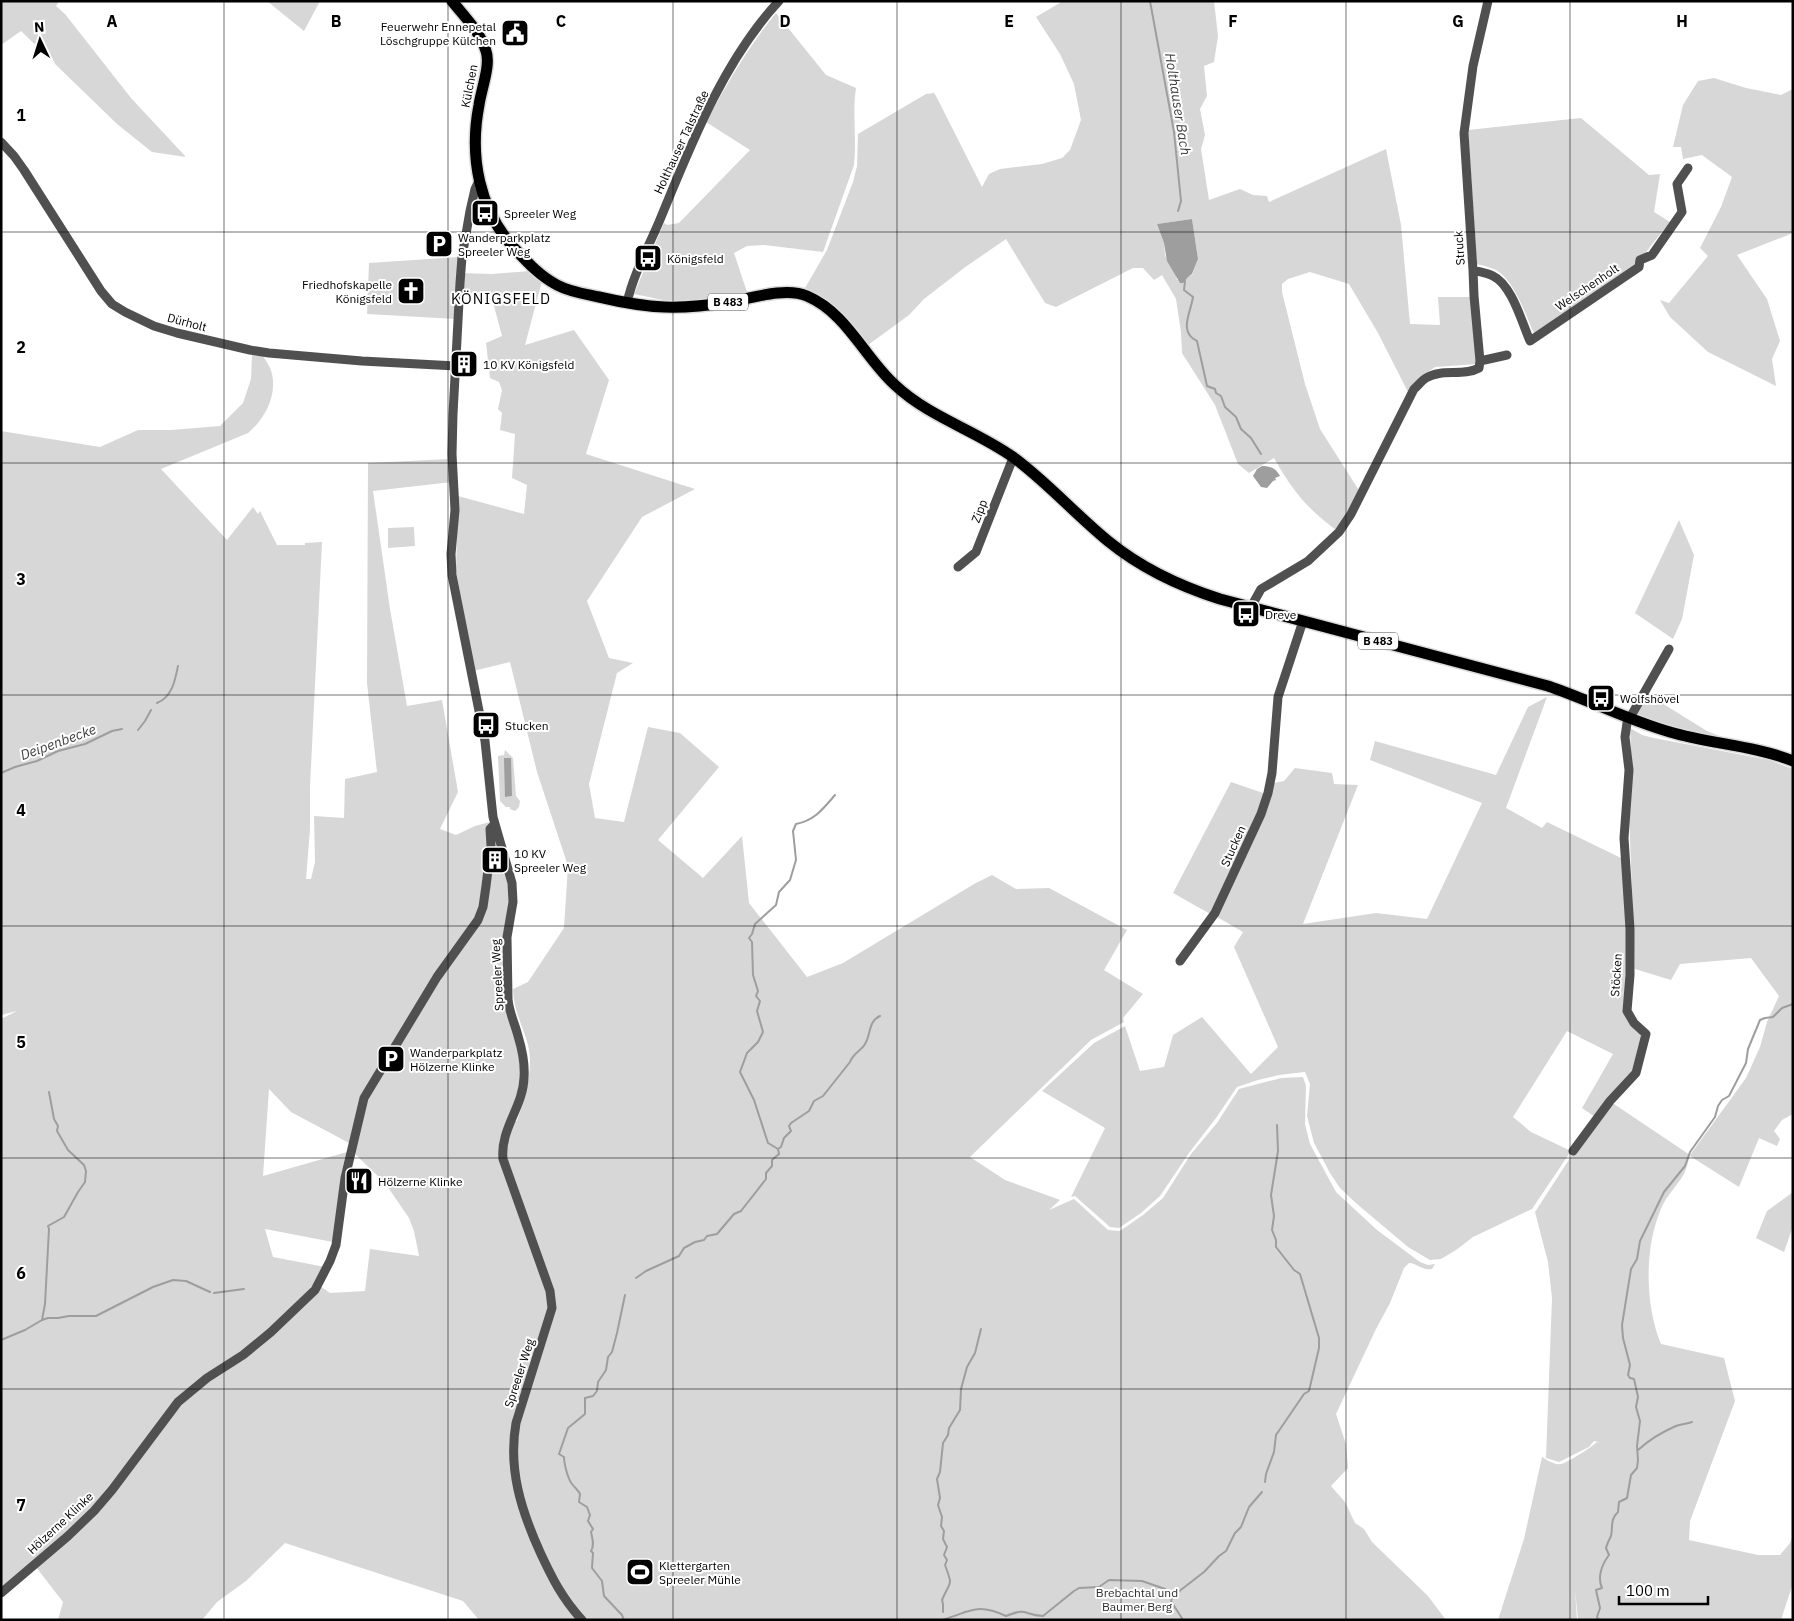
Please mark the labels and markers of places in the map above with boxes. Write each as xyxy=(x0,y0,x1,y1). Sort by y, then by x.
public building icon: Feuerwehr Ennepetal Löschgruppe Külchen xyxy=(500,18,530,48)
place label: Feuerwehr Ennepetal Löschgruppe Külchen xyxy=(380,19,496,48)
bus stop icon: Spreeler Weg xyxy=(470,198,500,228)
place label: Spreeler Weg xyxy=(504,206,577,221)
parking icon: Wanderparkplatz Spreeler Weg xyxy=(424,229,454,259)
place label: Wanderparkplatz Spreeler Weg xyxy=(458,230,551,259)
bus stop icon: Königsfeld xyxy=(633,243,663,273)
place label: Königsfeld xyxy=(667,251,724,266)
church icon: Friedhofskapelle Königsfeld xyxy=(396,276,426,306)
place label: Friedhofskapelle Königsfeld xyxy=(302,277,392,306)
building icon: 10 KV Königsfeld xyxy=(449,349,479,379)
place label: 10 KV Königsfeld xyxy=(483,357,574,372)
bus stop icon: Dreve xyxy=(1231,599,1261,629)
place label: Dreve xyxy=(1265,607,1297,622)
bus stop icon: Wolfshövel xyxy=(1586,683,1616,713)
place label: Wolfshövel xyxy=(1620,691,1679,706)
bus stop icon: Stucken xyxy=(471,710,501,740)
place label: Stucken xyxy=(505,718,549,733)
building icon: 10 KV Spreeler Weg xyxy=(480,845,510,875)
place label: 10 KV Spreeler Weg xyxy=(514,846,587,875)
parking icon: Wanderparkplatz Hölzerne Klinke xyxy=(376,1044,406,1074)
place label: Wanderparkplatz Hölzerne Klinke xyxy=(410,1045,503,1074)
restaurant icon: Hölzerne Klinke xyxy=(344,1166,374,1196)
place label: Hölzerne Klinke xyxy=(378,1174,463,1189)
sports icon: Klettergarten Spreeler Mühle xyxy=(625,1557,655,1587)
place label: Klettergarten Spreeler Mühle xyxy=(659,1558,741,1587)

